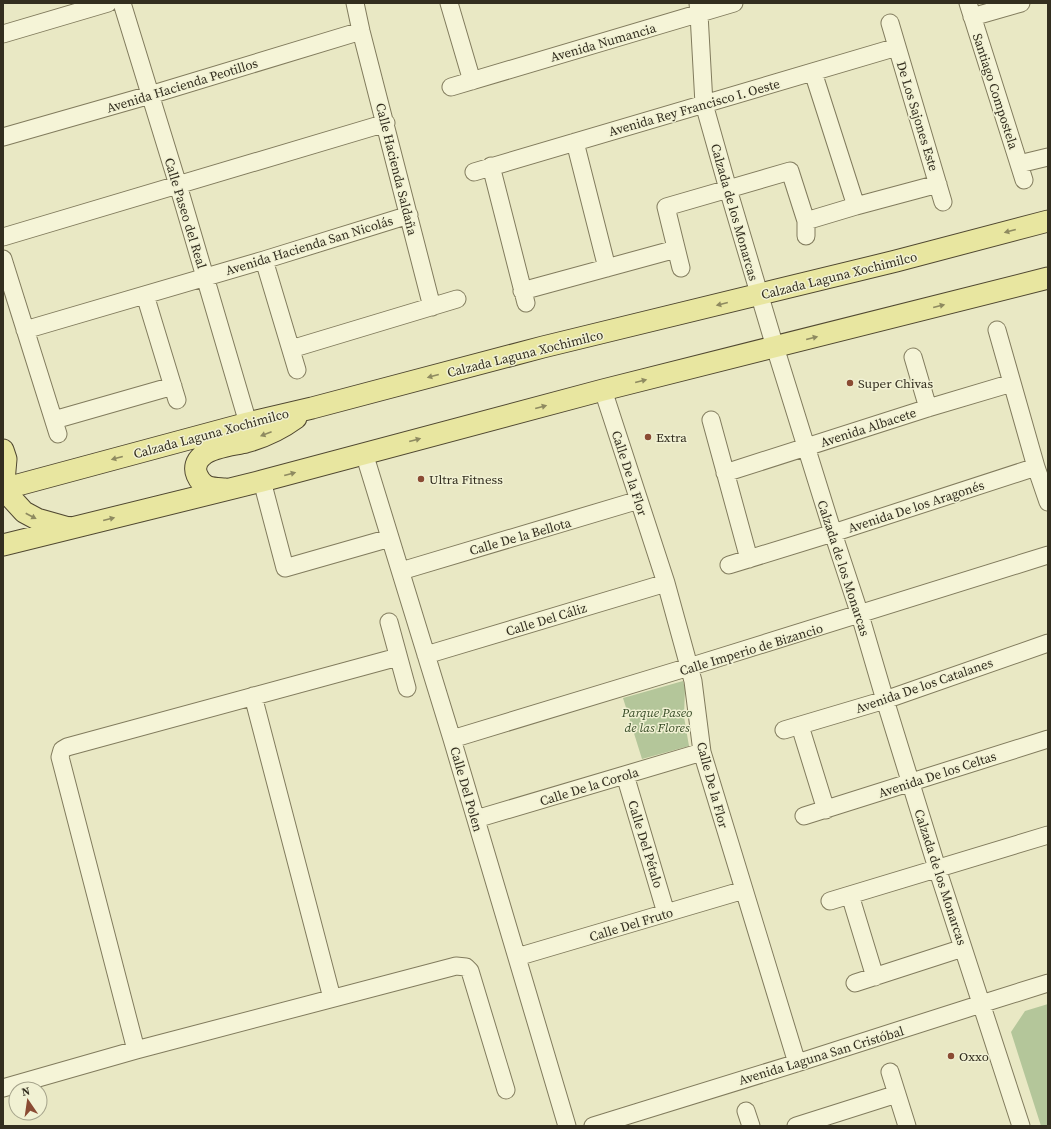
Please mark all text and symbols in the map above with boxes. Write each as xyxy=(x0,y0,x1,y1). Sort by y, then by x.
street label: Avenida Numancia xyxy=(548,19,658,66)
street label: Santiago Compostela xyxy=(969,31,1022,152)
street label: Avenida Hacienda Peotillos xyxy=(104,54,260,117)
street label: De Los Sajones Este xyxy=(893,59,942,173)
street label: Avenida Rey Francisco I. Oeste xyxy=(607,75,782,140)
street label: Calle Hacienda Saldaña xyxy=(372,101,421,237)
street label: Calzada de los Monarcas xyxy=(707,142,762,283)
street label: Calle Paseo del Real xyxy=(161,156,211,271)
street label: Avenida Hacienda San Nicolás xyxy=(223,212,395,279)
one-way arrow xyxy=(1004,228,1016,234)
street label: Calzada Laguna Xochimilco xyxy=(759,248,919,303)
one-way arrow xyxy=(716,302,728,308)
one-way arrow xyxy=(933,303,945,309)
street label: Calzada Laguna Xochimilco xyxy=(445,326,605,381)
one-way arrow xyxy=(806,334,819,340)
one-way arrow xyxy=(427,373,439,379)
place label: Super Chivas xyxy=(858,375,933,392)
one-way arrow xyxy=(635,377,647,383)
marker: Super Chivas xyxy=(845,378,855,388)
one-way arrow xyxy=(535,403,547,409)
street label: Avenida Albacete xyxy=(818,404,919,451)
street label: Calzada Laguna Xochimilco xyxy=(132,405,291,462)
street label: Calle De la Flor xyxy=(608,428,651,518)
place label: Extra xyxy=(656,429,687,446)
one-way arrow xyxy=(260,432,272,438)
marker: Extra xyxy=(643,432,653,442)
one-way arrow xyxy=(409,437,421,443)
one-way arrow xyxy=(111,455,123,461)
one-way arrow xyxy=(284,471,296,477)
place label: Ultra Fitness xyxy=(429,471,503,488)
marker: Ultra Fitness xyxy=(416,474,426,484)
street label: Avenida De los Aragonés xyxy=(846,476,987,537)
street label: Calzada de los Monarcas xyxy=(814,498,874,639)
one-way arrow xyxy=(25,513,37,519)
street label: Calle De la Bellota xyxy=(467,514,573,559)
one-way arrow xyxy=(103,516,115,522)
street label: Calle Del Cáliz xyxy=(504,599,589,640)
street label: Calle Imperio de Bizancio xyxy=(677,620,825,679)
street label: Avenida De los Catalanes xyxy=(853,654,995,717)
park label: Parque Paseo de las Flores xyxy=(621,704,692,736)
street label: Calle De la Flor xyxy=(693,740,732,831)
street label: Calle Del Polen xyxy=(446,745,487,834)
street label: Avenida De los Celtas xyxy=(876,747,999,802)
street label: Calle De la Corola xyxy=(538,763,641,810)
street label: Calle Del Pétalo xyxy=(624,798,667,890)
street label: Calzada de los Monarcas xyxy=(911,807,971,948)
street label: Calle Del Fruto xyxy=(587,904,675,945)
street label: Avenida Laguna San Cristóbal xyxy=(736,1022,906,1089)
place label: Oxxo xyxy=(959,1048,989,1065)
marker: Oxxo xyxy=(946,1051,956,1061)
north arrow xyxy=(8,1081,48,1121)
text: N xyxy=(20,1084,31,1100)

